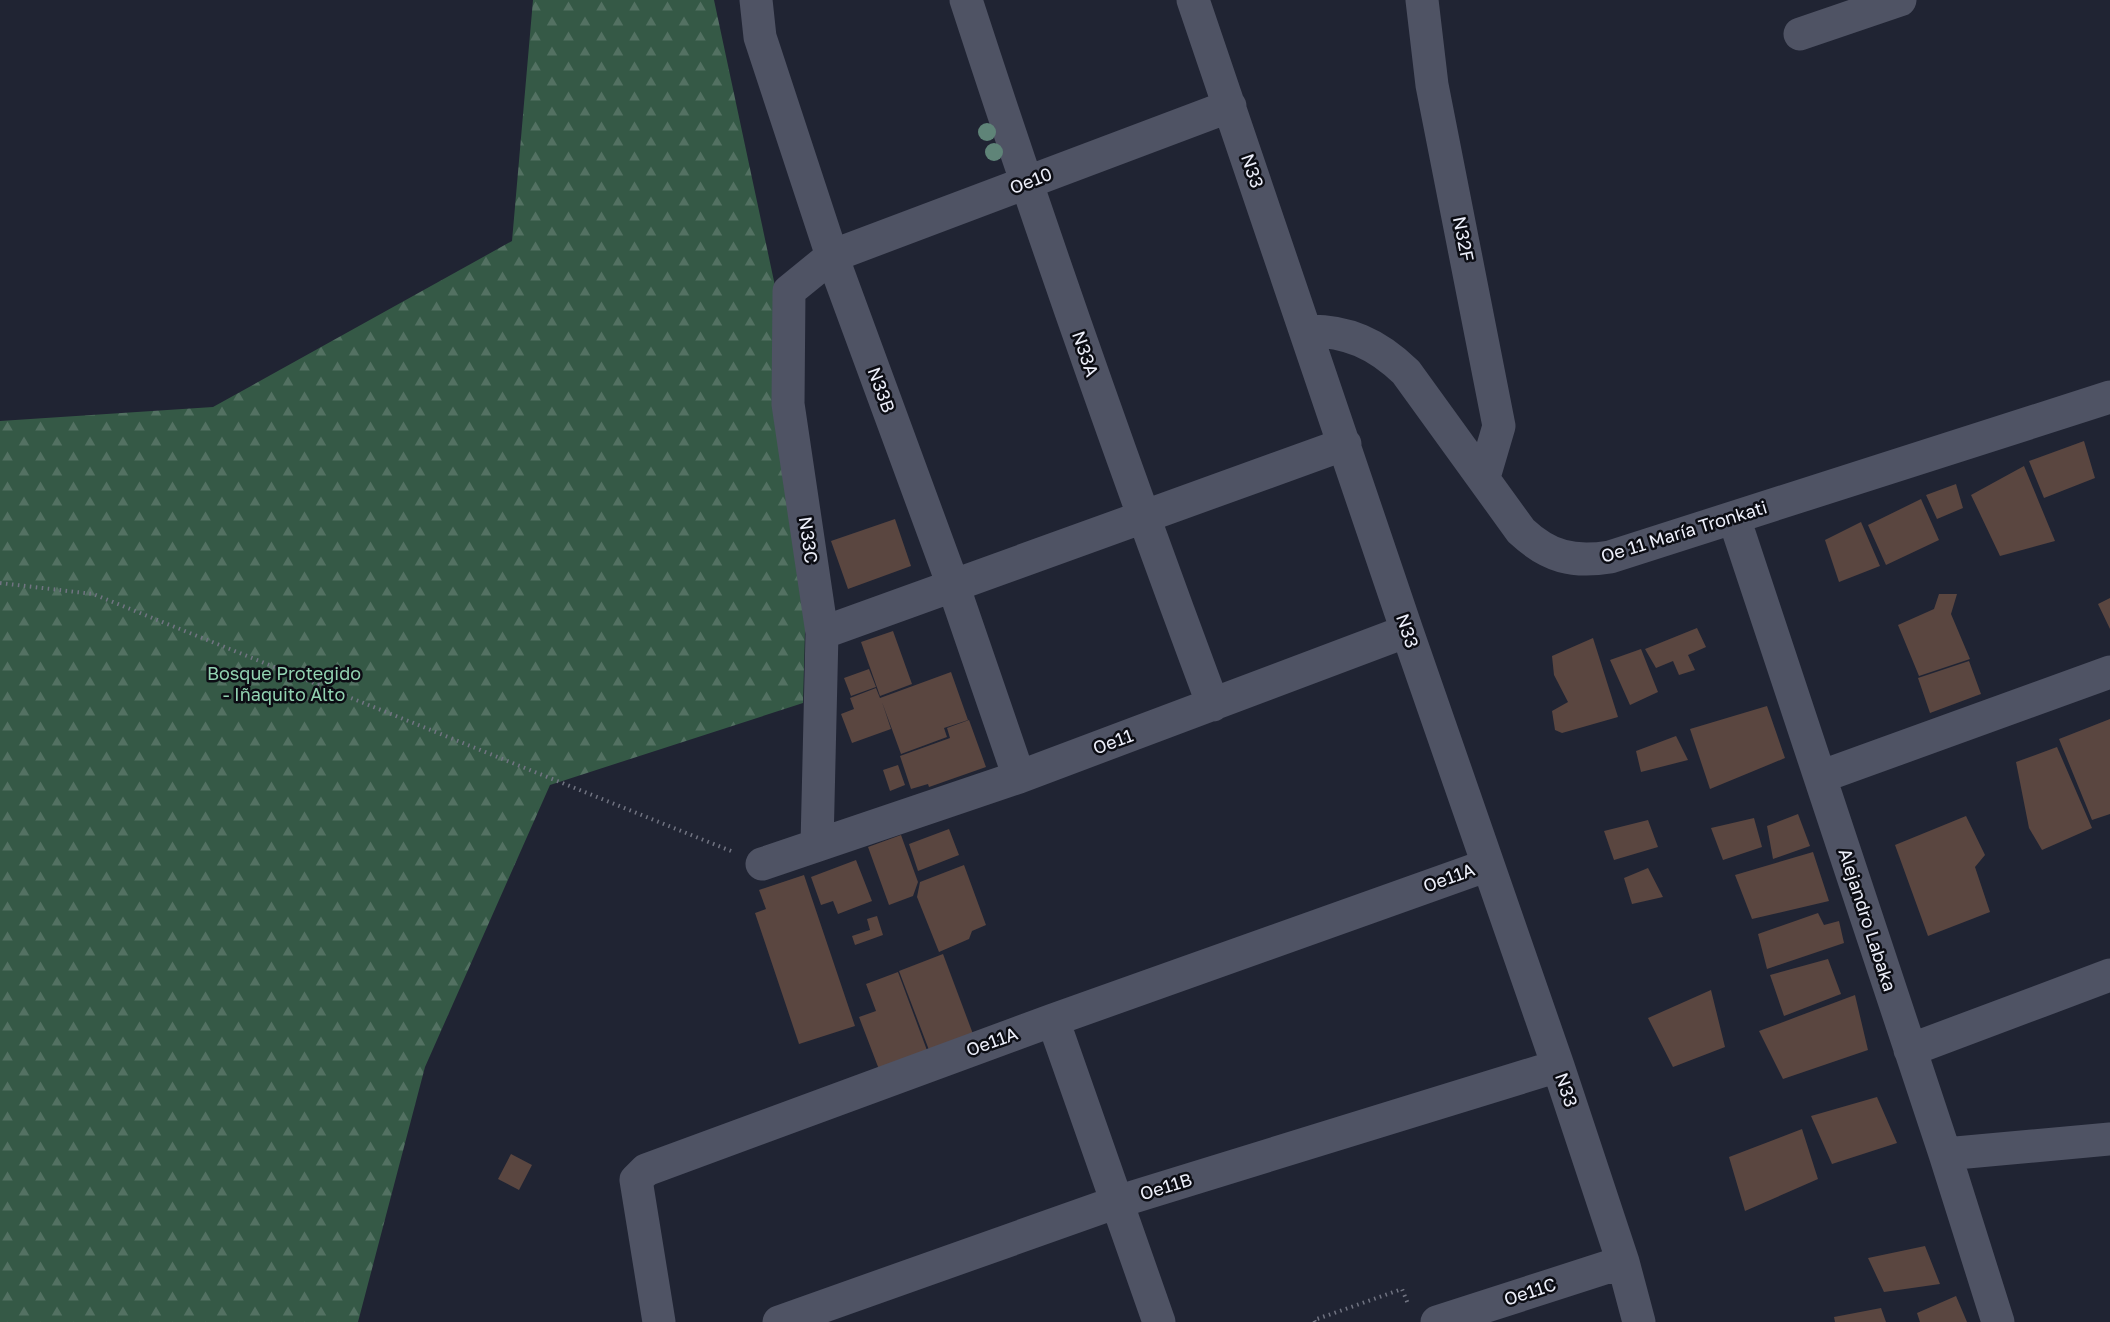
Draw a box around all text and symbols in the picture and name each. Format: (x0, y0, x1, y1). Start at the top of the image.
street label: N33 (1237, 151, 1269, 191)
street label: Oe10 (1006, 162, 1055, 198)
street label: N32F (1449, 214, 1479, 263)
street label: N33A (1068, 328, 1104, 379)
street label: N33B (864, 364, 900, 415)
street label: Oe 11 María Tronkati (1598, 495, 1769, 567)
street label: N33C (795, 515, 823, 565)
street label: N33 (1392, 611, 1424, 651)
park label: Bosque Protegido - Iñaquito Alto (207, 662, 361, 705)
street label: Oe11 (1090, 724, 1136, 758)
street label: Alejandro Labaka (1834, 845, 1901, 994)
street label: Oe11A (1420, 858, 1477, 897)
street label: Oe11A (963, 1022, 1020, 1061)
street label: N33 (1551, 1070, 1583, 1110)
street label: Oe11B (1137, 1168, 1194, 1204)
street label: Oe11C (1501, 1272, 1559, 1310)

